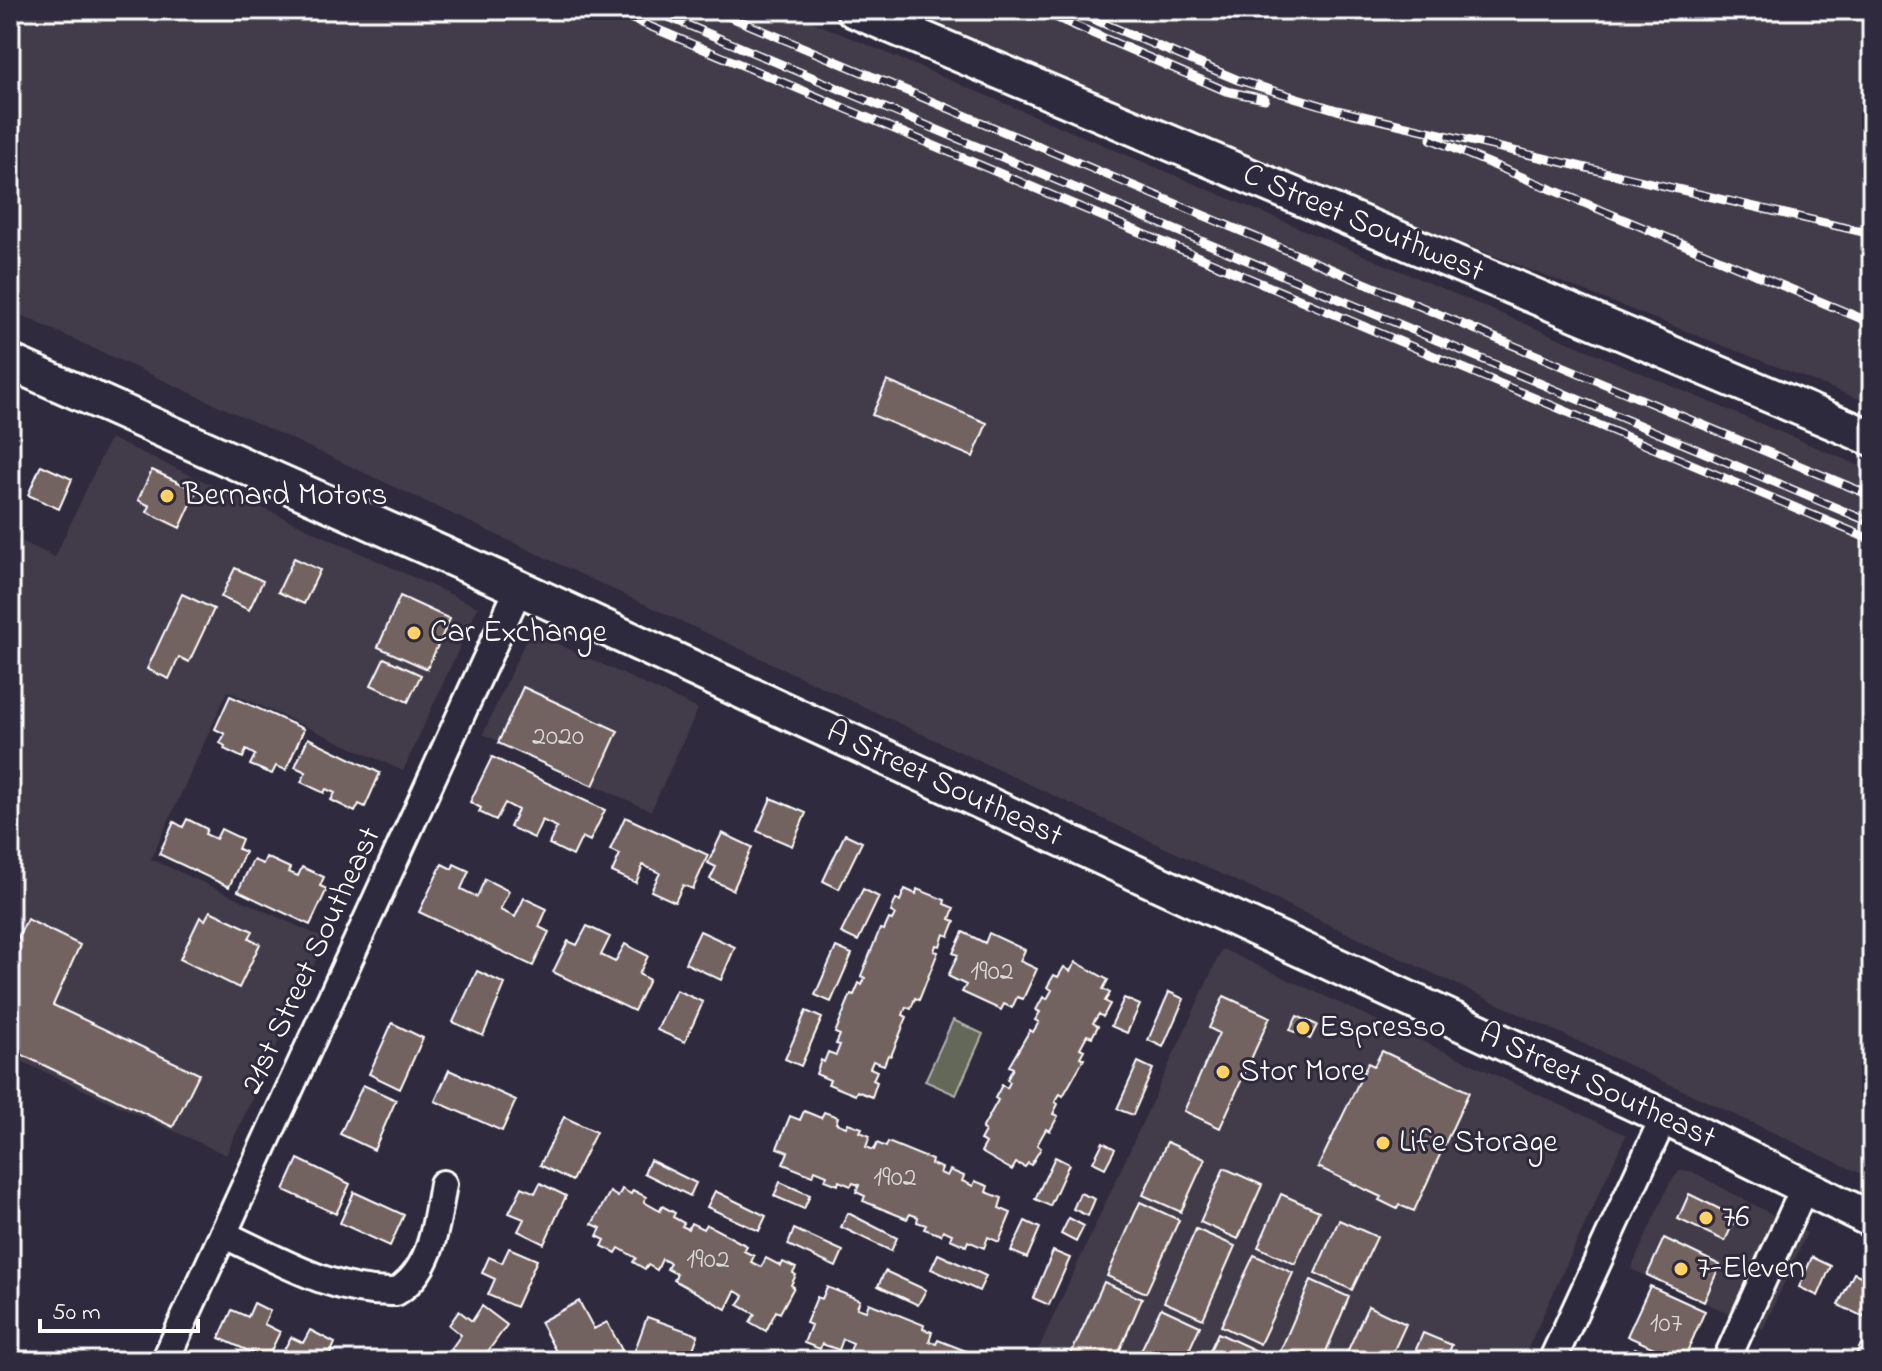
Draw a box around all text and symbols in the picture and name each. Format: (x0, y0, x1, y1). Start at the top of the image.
street label: C Street Southwest (1235, 152, 1491, 296)
place label: Bernard Motors (182, 473, 387, 520)
marker: Bernard Motors (158, 487, 176, 505)
place label: Car Exchange (430, 610, 607, 657)
marker: Car Exchange (405, 624, 423, 642)
street label: A Street Southeast (818, 710, 1070, 861)
house number: 2020 (532, 717, 584, 758)
street label: 21st Street Southeast (229, 820, 395, 1102)
house number: 1902 (970, 952, 1014, 993)
place label: Espresso (1319, 1005, 1446, 1052)
street label: A Street Southeast (1471, 1012, 1723, 1163)
marker: Espresso (1294, 1019, 1312, 1037)
place label: Stor More (1239, 1049, 1366, 1096)
marker: Stor More (1214, 1063, 1232, 1081)
place label: Life Storage (1399, 1120, 1558, 1167)
marker: Life Storage (1374, 1134, 1392, 1152)
house number: 1902 (873, 1158, 917, 1199)
place label: 76 (1722, 1195, 1749, 1242)
marker: 76 (1697, 1209, 1715, 1227)
house number: 1902 (686, 1240, 730, 1281)
place label: 7-Eleven (1697, 1246, 1805, 1293)
marker: 7-Eleven (1672, 1260, 1690, 1278)
scale bar (40, 1283, 198, 1333)
text: 50 m (52, 1296, 101, 1331)
house number: 107 (1650, 1304, 1683, 1345)

